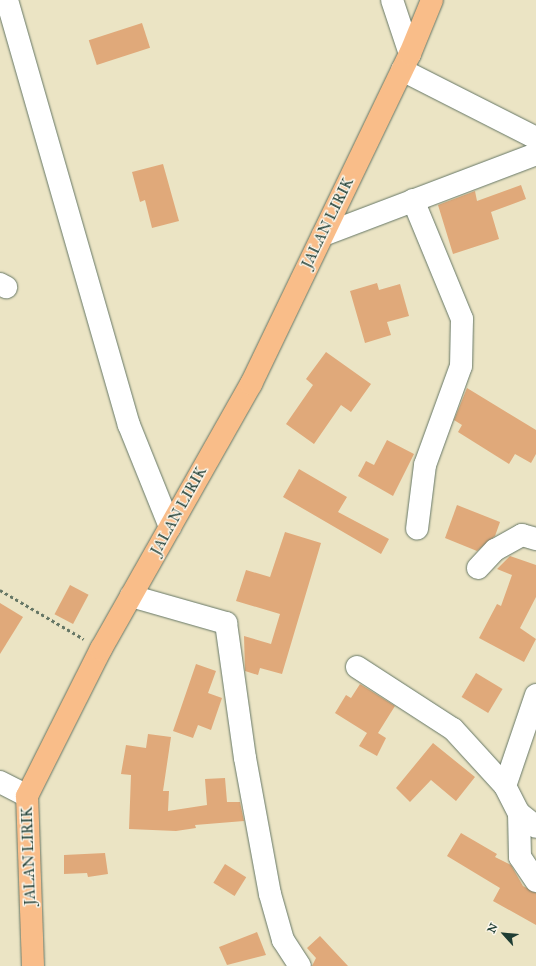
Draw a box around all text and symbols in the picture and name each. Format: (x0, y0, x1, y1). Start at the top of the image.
street label: JALAN LIRIK (298, 175, 358, 271)
street label: JALAN LIRIK (147, 463, 211, 559)
street label: JALAN LIRIK (18, 806, 40, 906)
north arrow (484, 914, 524, 954)
text: N (485, 921, 501, 935)

